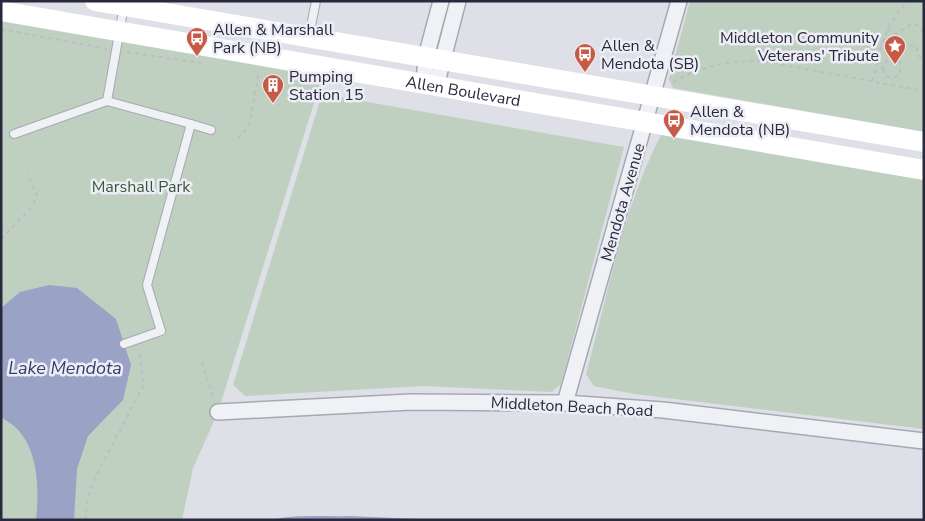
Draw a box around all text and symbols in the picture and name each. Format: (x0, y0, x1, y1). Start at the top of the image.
place label: Allen & Marshall Park (NB) (213, 19, 334, 59)
bus stop icon: Allen & Marshall Park (NB) (185, 26, 209, 57)
place label: Middleton Community Veterans' Tribute (720, 27, 880, 67)
place icon: Middleton Community Veterans' Tribute (883, 34, 907, 65)
place label: Allen & Mendota (SB) (601, 35, 699, 75)
bus stop icon: Allen & Mendota (SB) (573, 42, 597, 73)
place label: Pumping Station 15 (289, 66, 364, 106)
street label: Allen Boulevard (404, 71, 522, 112)
building icon: Pumping Station 15 (261, 73, 285, 104)
place label: Allen & Mendota (NB) (690, 101, 790, 141)
bus stop icon: Allen & Mendota (NB) (662, 108, 686, 139)
street label: Mendota Avenue (596, 141, 650, 264)
park label: Marshall Park (92, 176, 191, 198)
water label: Lake Mendota (8, 356, 122, 380)
street label: Middleton Beach Road (490, 392, 654, 422)

